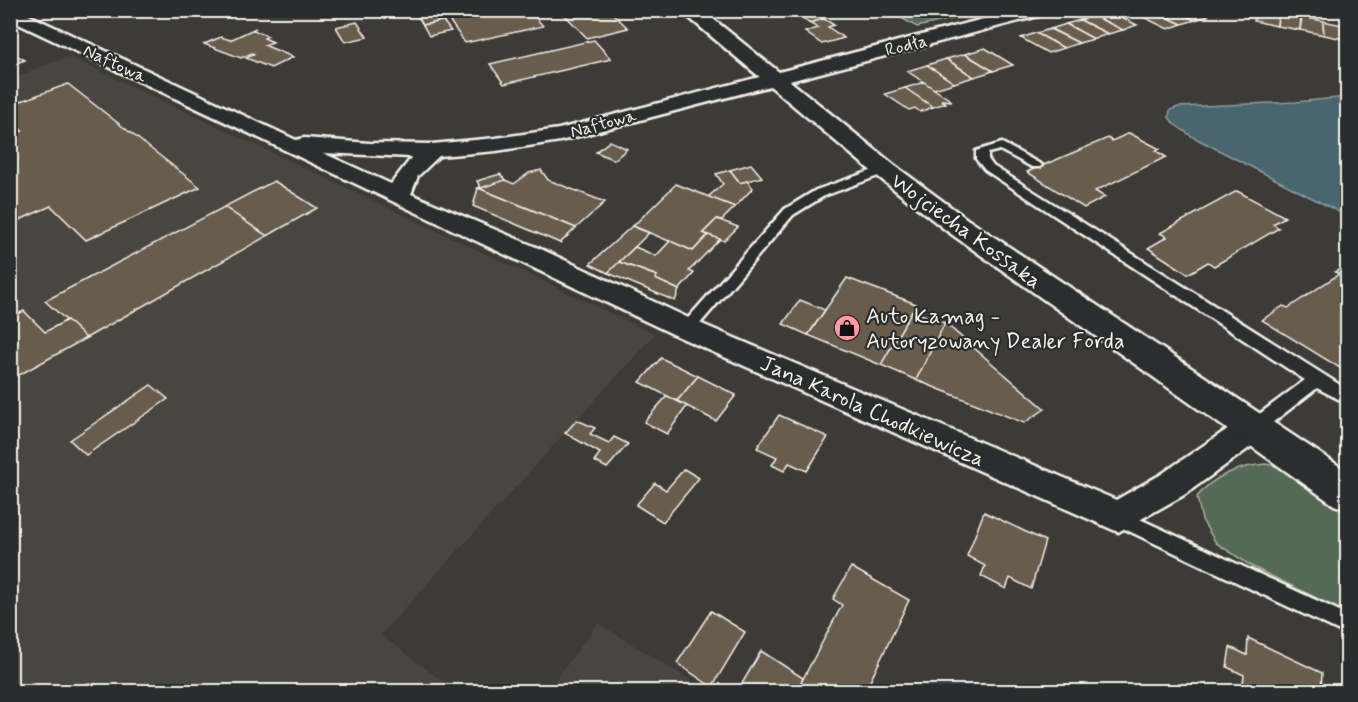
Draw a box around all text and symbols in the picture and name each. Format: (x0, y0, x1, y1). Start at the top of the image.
street label: Rodła (883, 29, 930, 63)
street label: Naftowa (79, 39, 150, 89)
street label: Naftowa (568, 104, 639, 144)
street label: Wojciecha Kossaka (884, 167, 1047, 297)
place label: Auto Kamag - Autoryzowany Dealer Forda (866, 303, 1125, 356)
shop icon: Auto Kamag - Autoryzowany Dealer Forda (832, 313, 862, 343)
street label: Jana Karola Chodkiewicza (756, 350, 989, 474)

